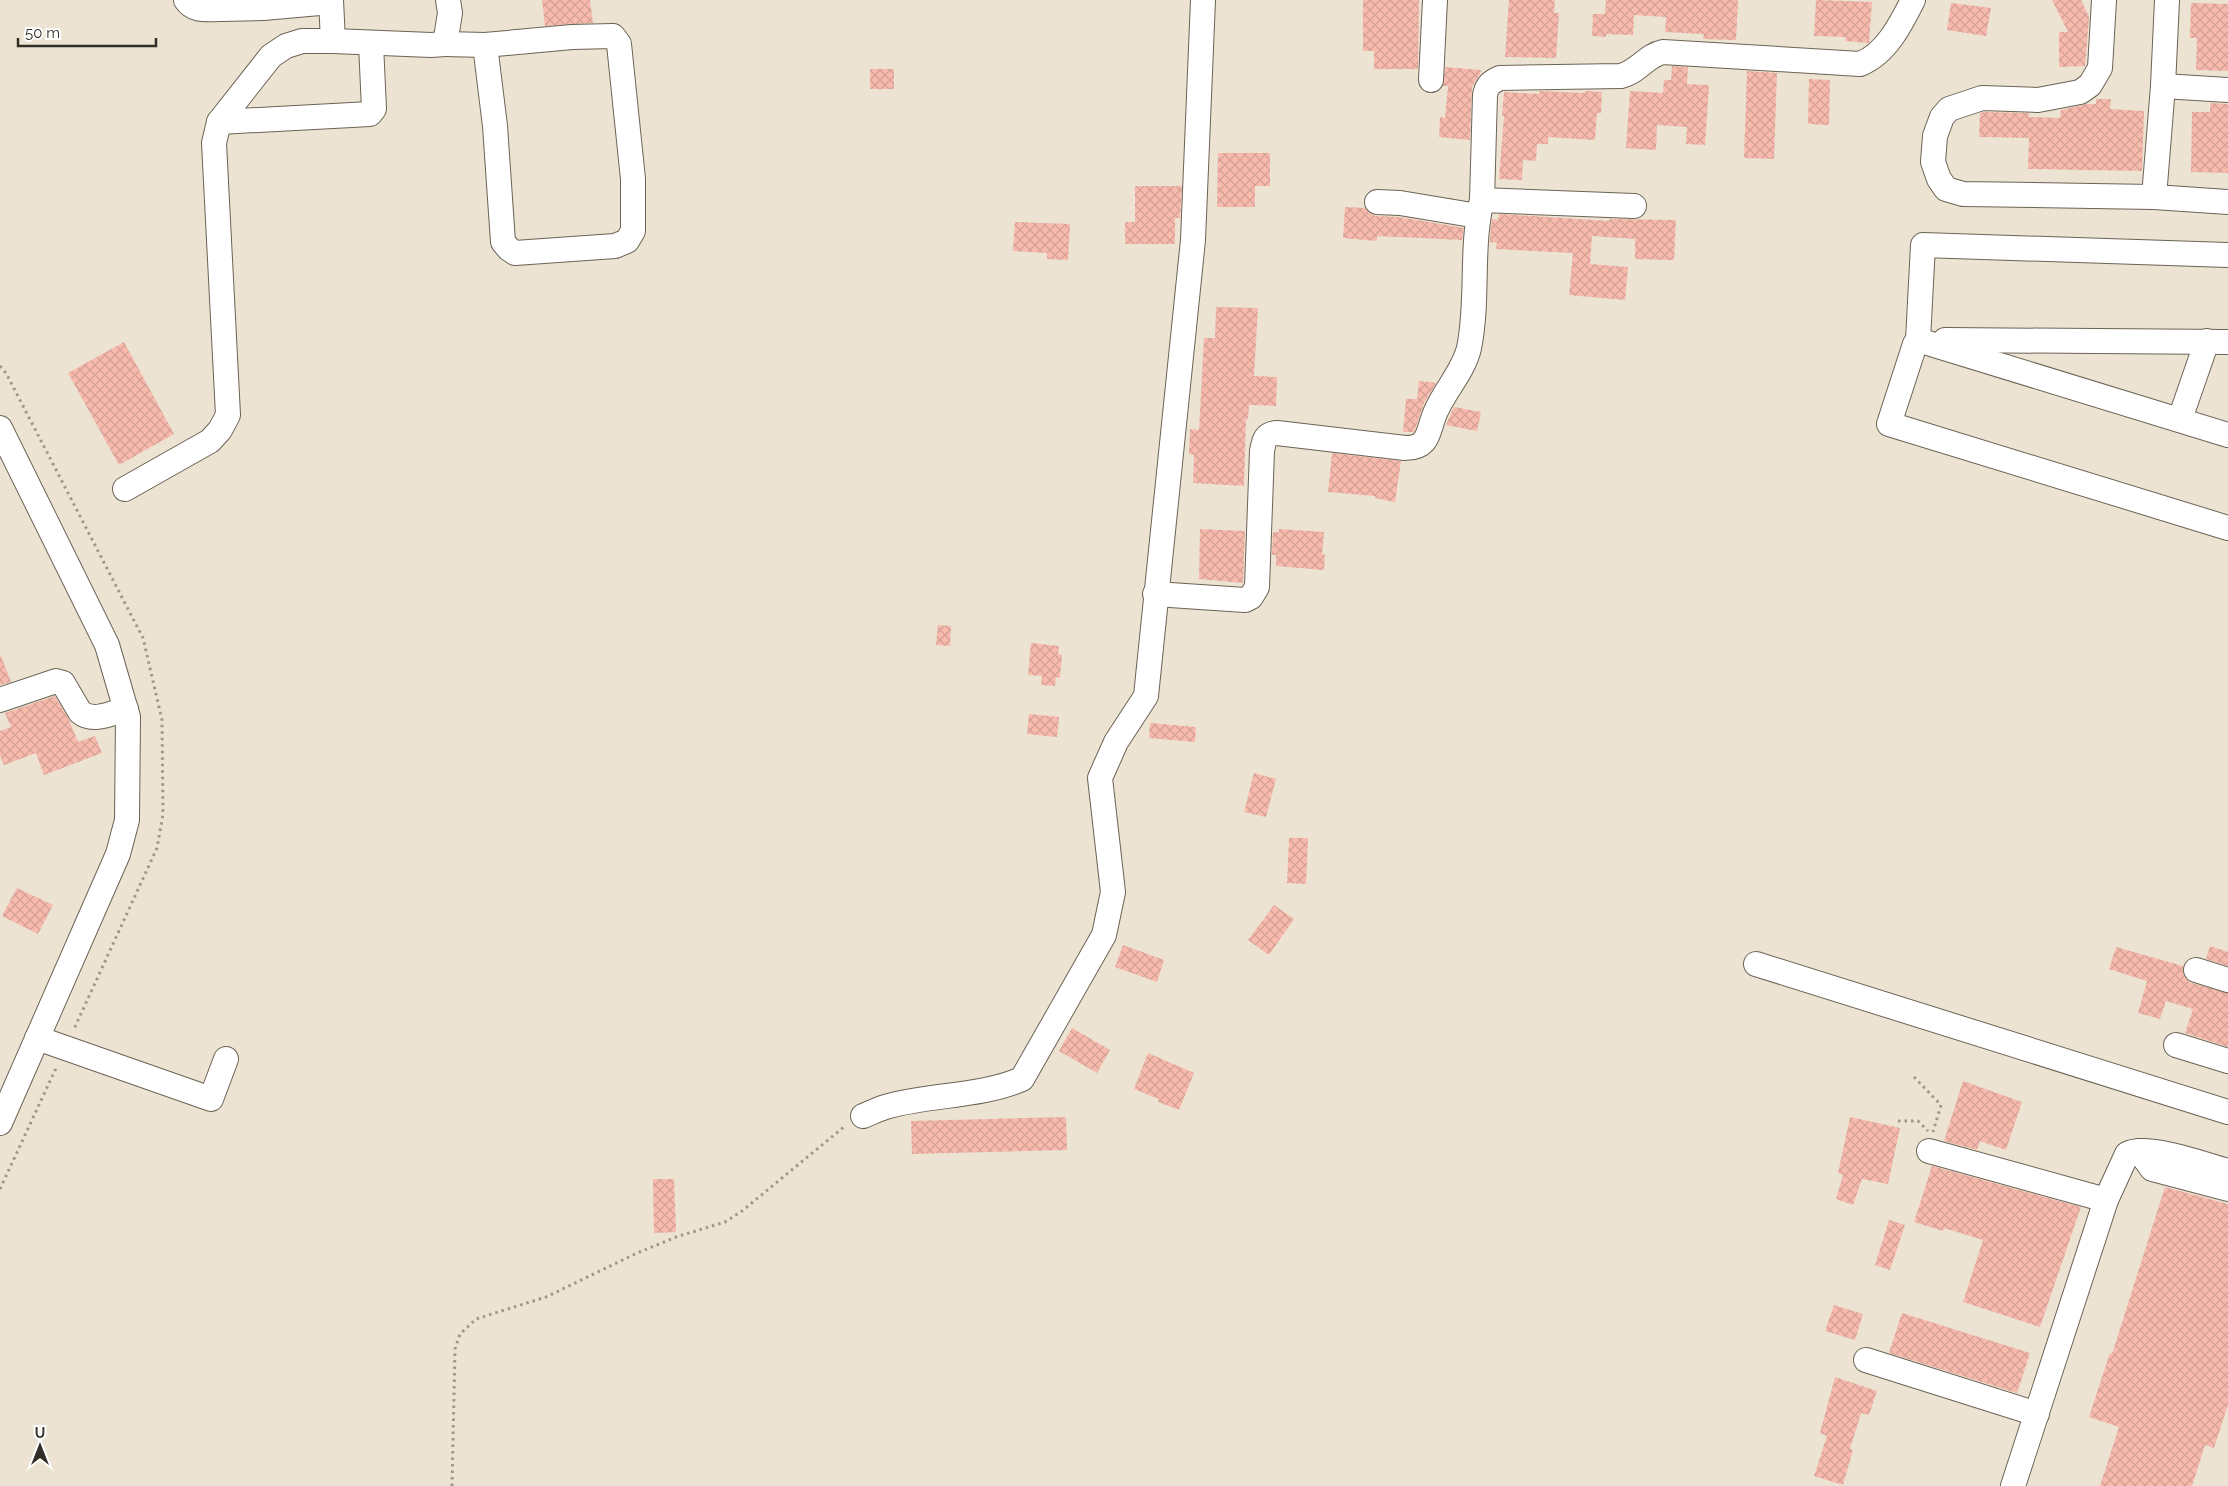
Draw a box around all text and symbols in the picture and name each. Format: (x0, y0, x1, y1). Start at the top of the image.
scale bar (18, 15, 155, 47)
text: 50 m (25, 24, 60, 42)
north arrow (15, 1421, 65, 1471)
text: U (35, 1425, 45, 1441)

